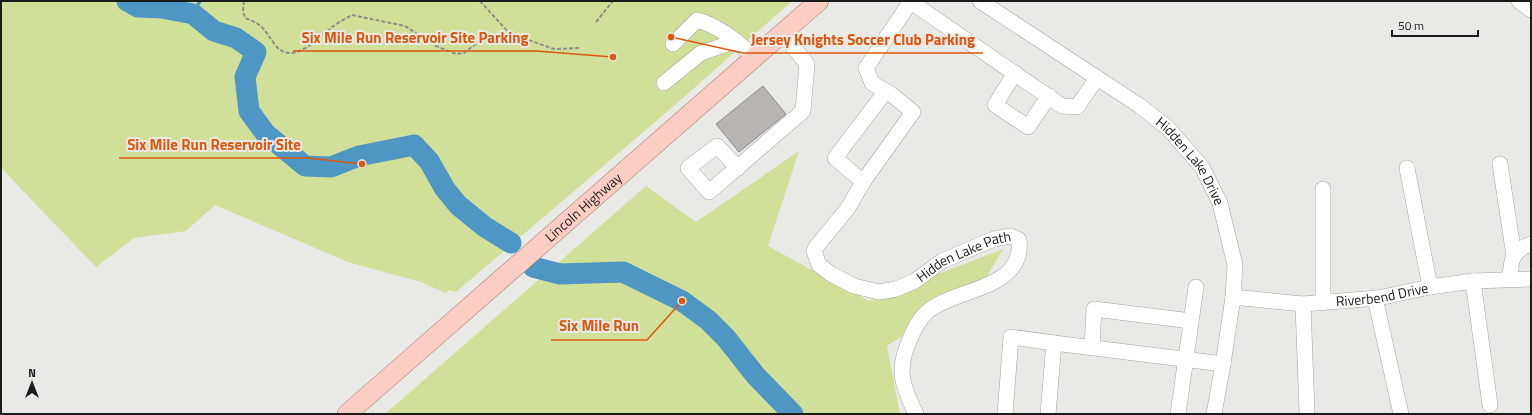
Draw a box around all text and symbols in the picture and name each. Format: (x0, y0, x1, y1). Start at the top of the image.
scale bar (1392, 12, 1478, 38)
text: 50 m (1398, 16, 1424, 35)
callout: Six Mile Run Reservoir Site Parking (293, 24, 536, 51)
text: Six Mile Run Reservoir Site Parking (302, 26, 528, 49)
callout: Jersey Knights Soccer Club Parking (743, 26, 983, 53)
text: Jersey Knights Soccer Club Parking (751, 28, 975, 51)
street label: Hidden Lake Drive (1152, 111, 1230, 208)
callout: Six Mile Run Reservoir Site (119, 131, 308, 158)
text: Six Mile Run Reservoir Site (127, 133, 301, 156)
street label: Lincoln Highway (540, 167, 626, 246)
street label: Hidden Lake Path (912, 225, 1012, 287)
street label: Riverbend Drive (1335, 277, 1430, 311)
callout: Six Mile Run (551, 313, 647, 340)
text: Six Mile Run (559, 314, 639, 337)
north arrow (12, 363, 52, 403)
text: N (28, 365, 36, 381)

